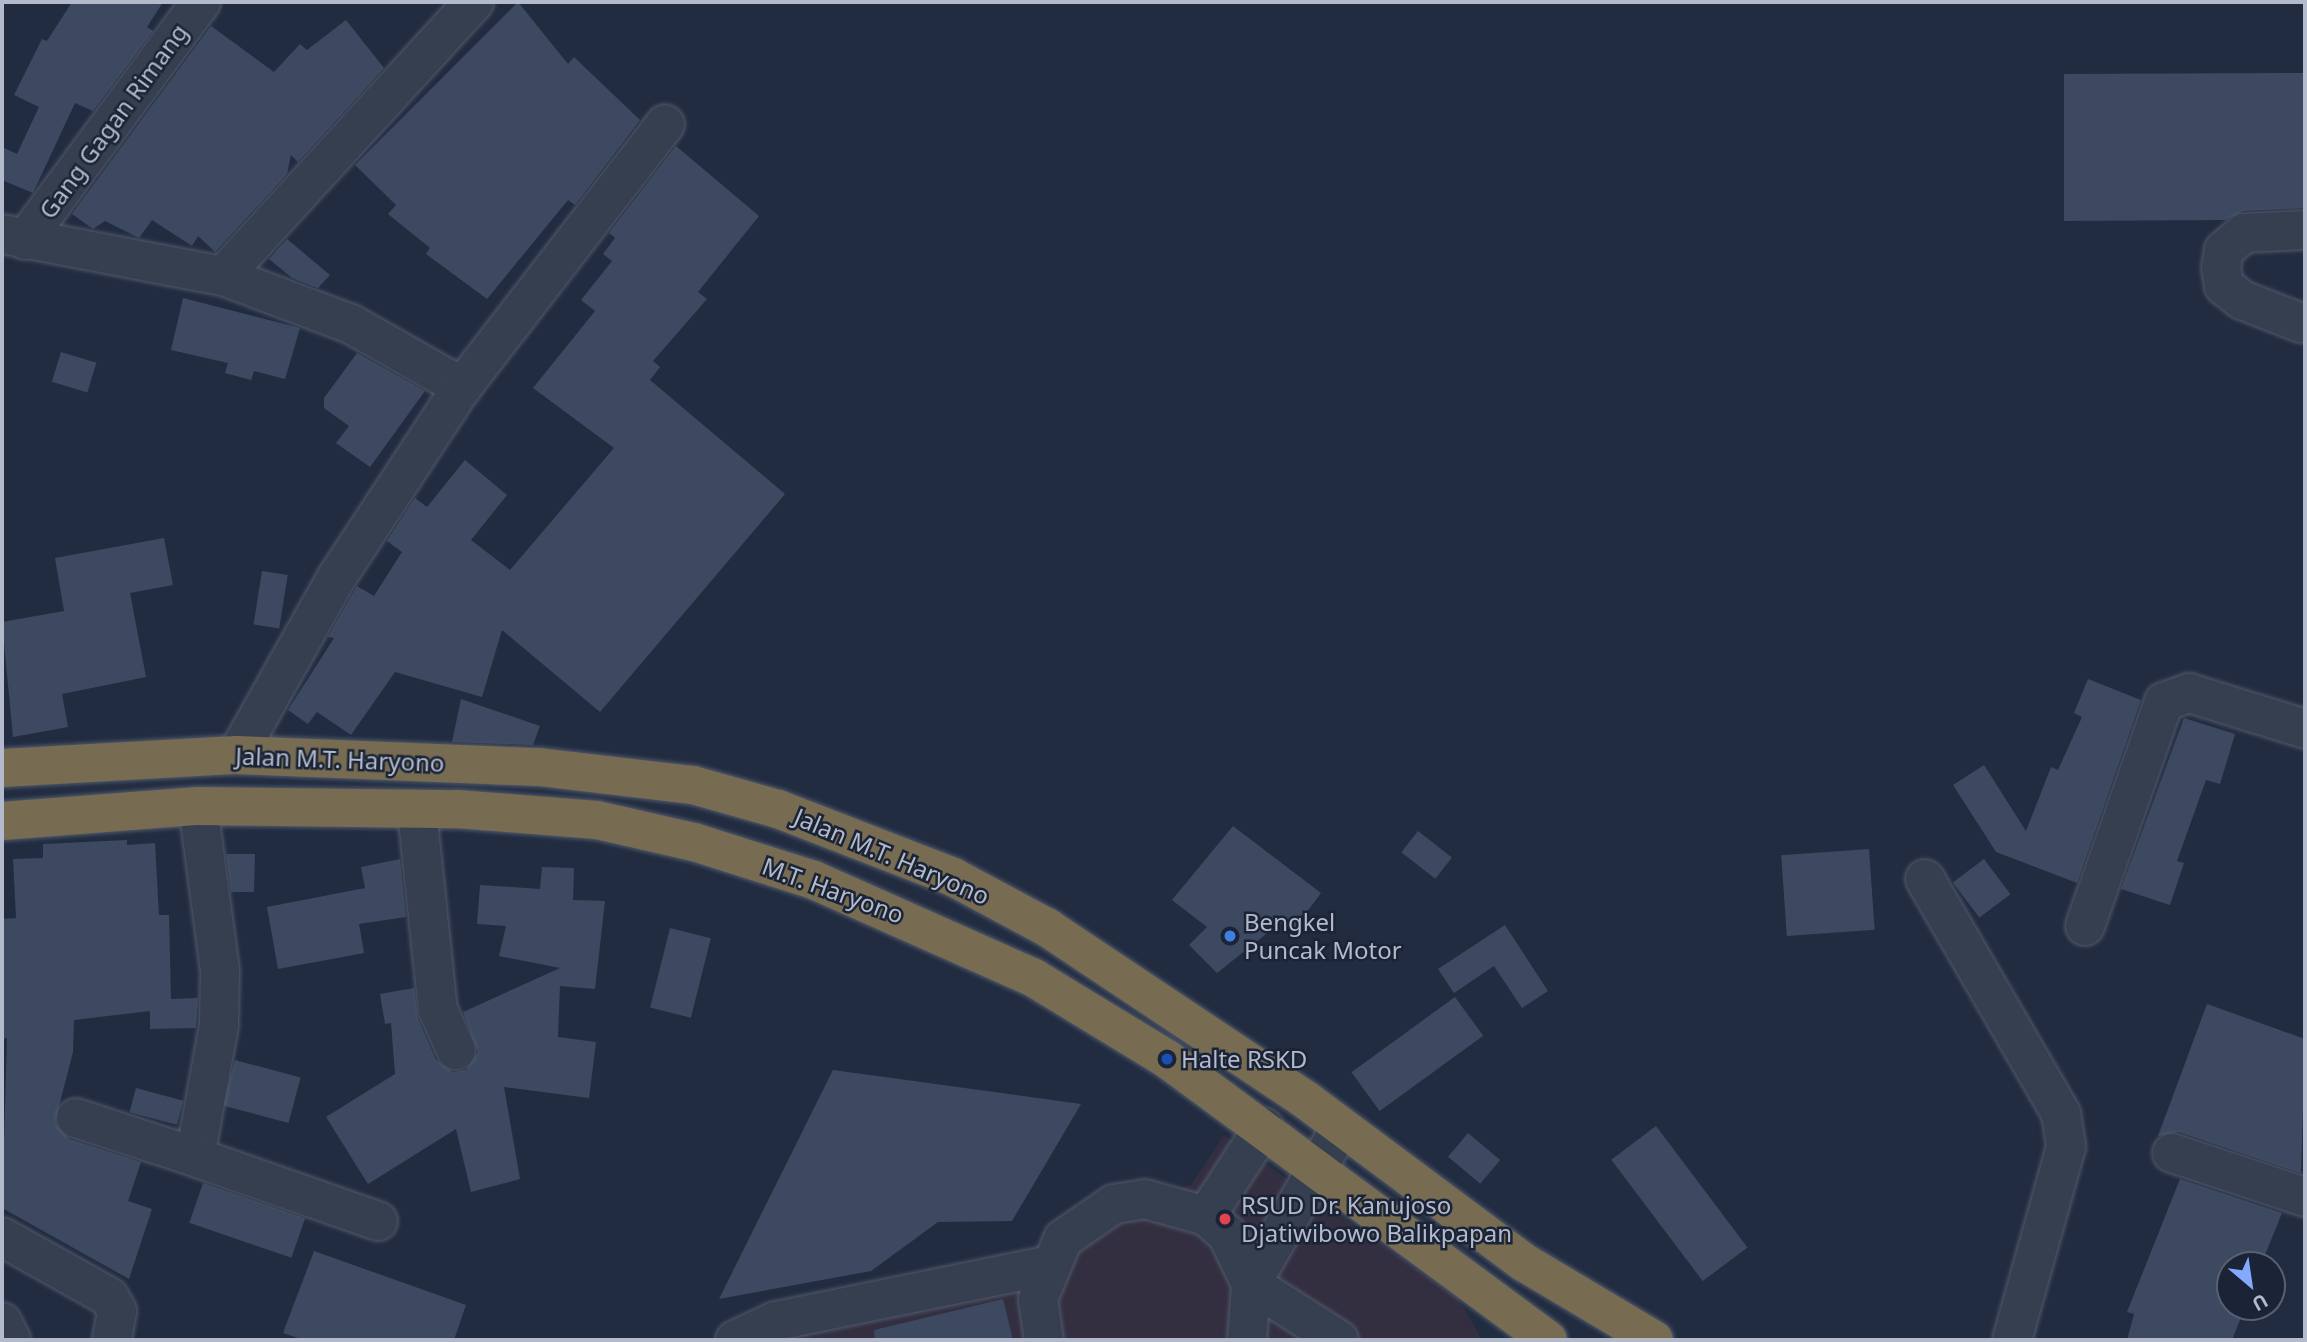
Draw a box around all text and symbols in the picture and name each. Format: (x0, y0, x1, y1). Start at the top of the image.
street label: Gang Gagan Rimang (33, 18, 193, 224)
street label: Jalan M.T. Haryono (235, 741, 445, 777)
street label: Jalan M.T. Haryono (790, 802, 994, 910)
street label: M.T. Haryono (758, 851, 908, 929)
place label: Bengkel Puncak Motor (1244, 908, 1402, 964)
marker: Bengkel Puncak Motor (1222, 928, 1238, 944)
place label: Halte RSKD (1181, 1045, 1307, 1073)
marker: Halte RSKD (1159, 1051, 1175, 1067)
place label: RSUD Dr. Kanujoso Djatiwibowo Balikpapan (1241, 1191, 1512, 1247)
marker: RSUD Dr. Kanujoso Djatiwibowo Balikpapan (1215, 1209, 1235, 1229)
north arrow (2216, 1251, 2286, 1321)
text: U (2248, 1288, 2273, 1317)

